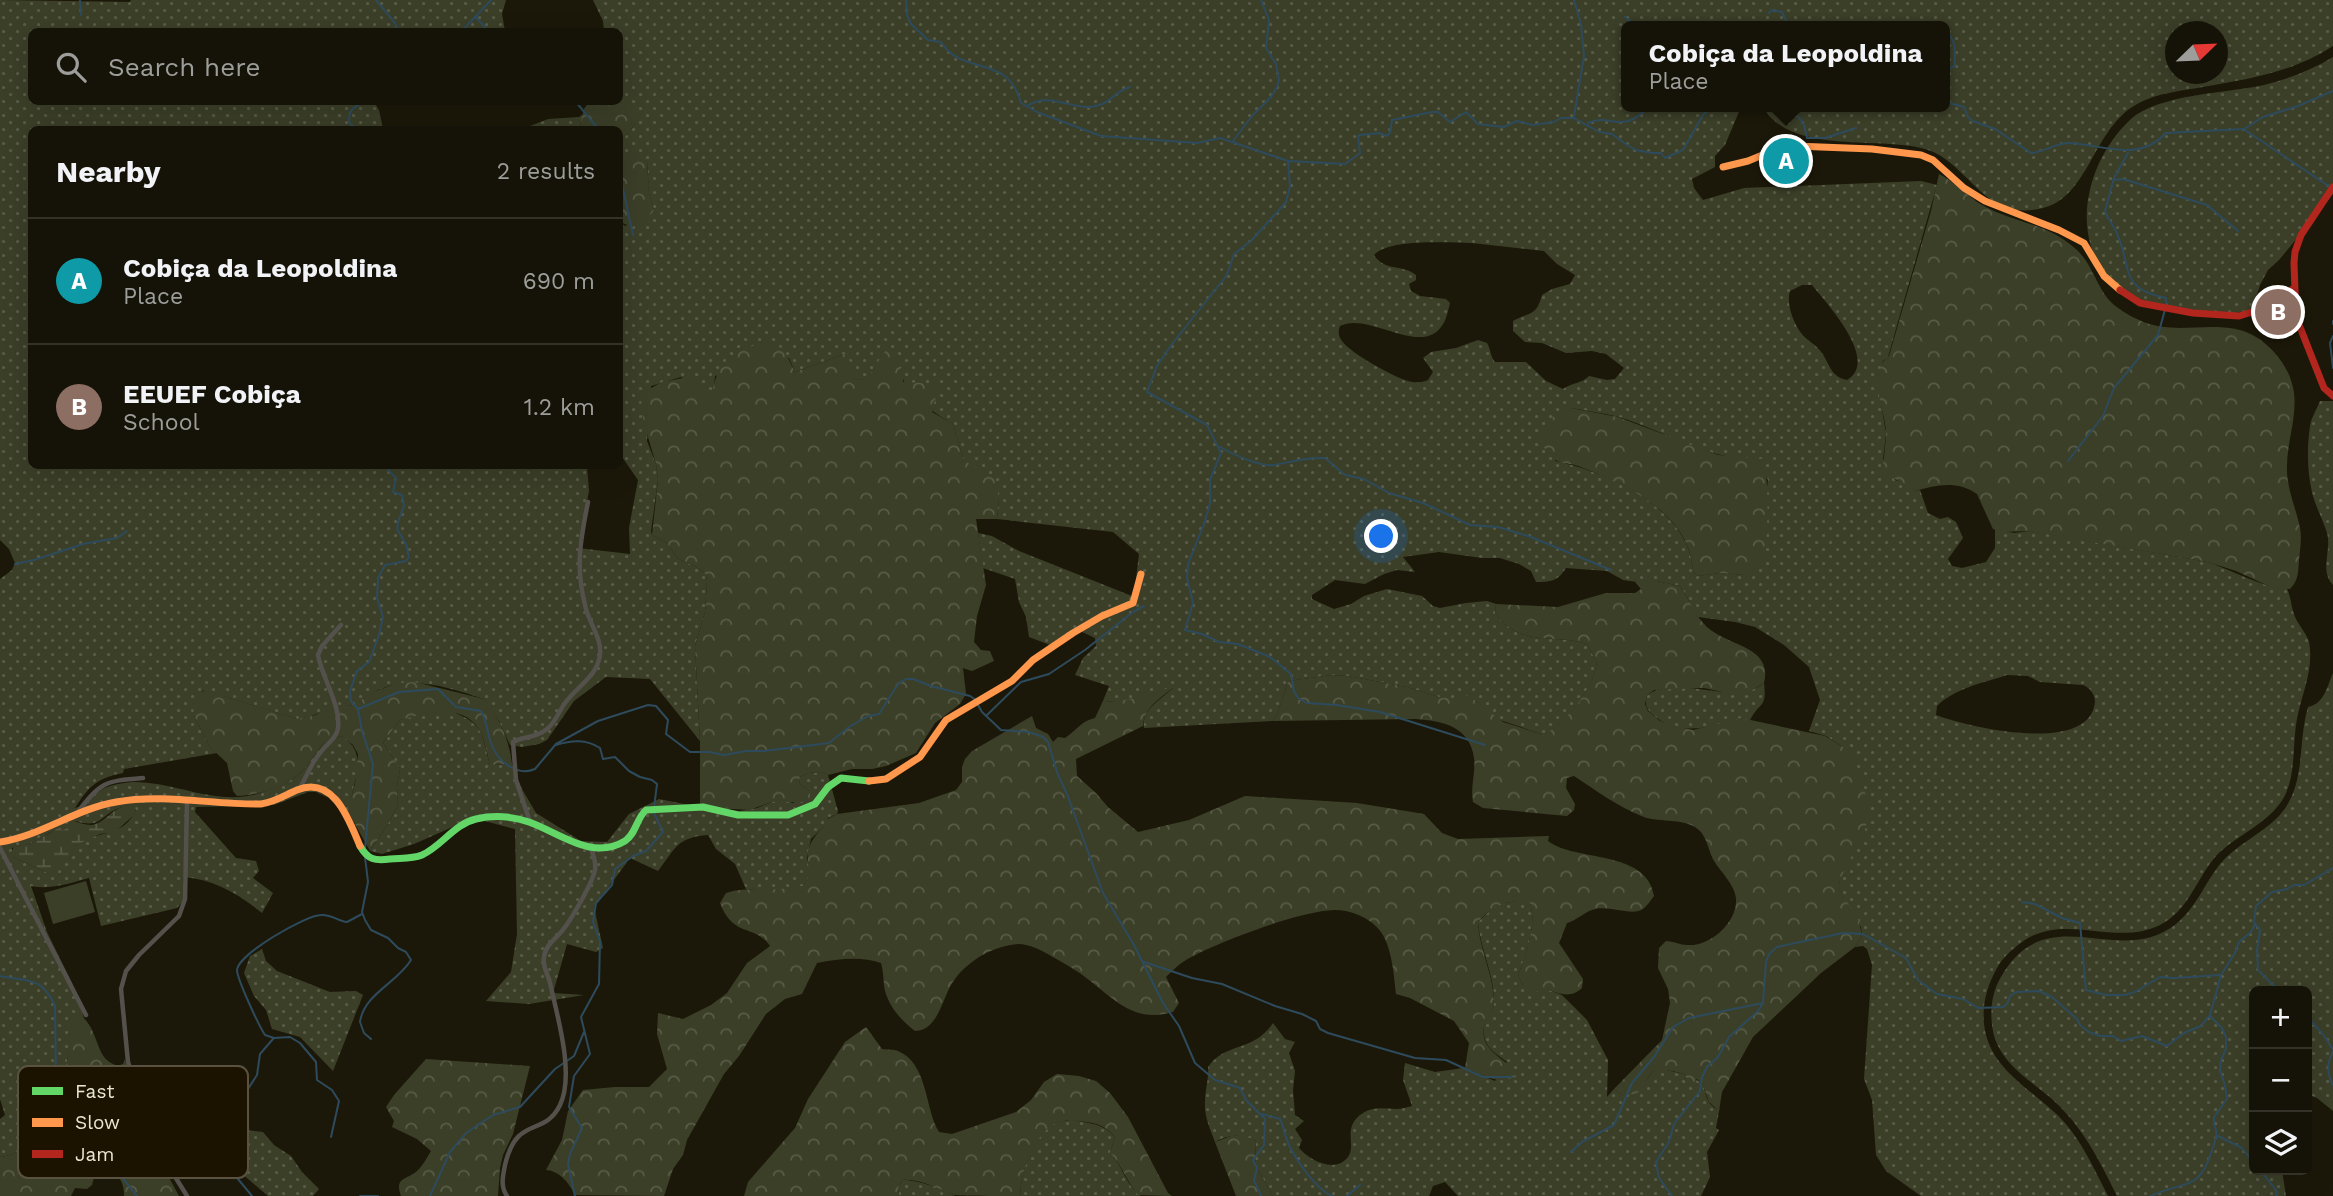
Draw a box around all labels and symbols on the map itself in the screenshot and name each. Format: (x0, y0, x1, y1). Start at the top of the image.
north arrow (2165, 21, 2228, 84)
pin: A (1763, 135, 1809, 187)
pin: B (2255, 286, 2301, 338)
your location (1364, 519, 1398, 553)
legend (18, 1066, 248, 1178)
text: Fast (75, 1080, 114, 1103)
text: Slow (75, 1111, 120, 1134)
text: Jam (75, 1143, 114, 1166)

